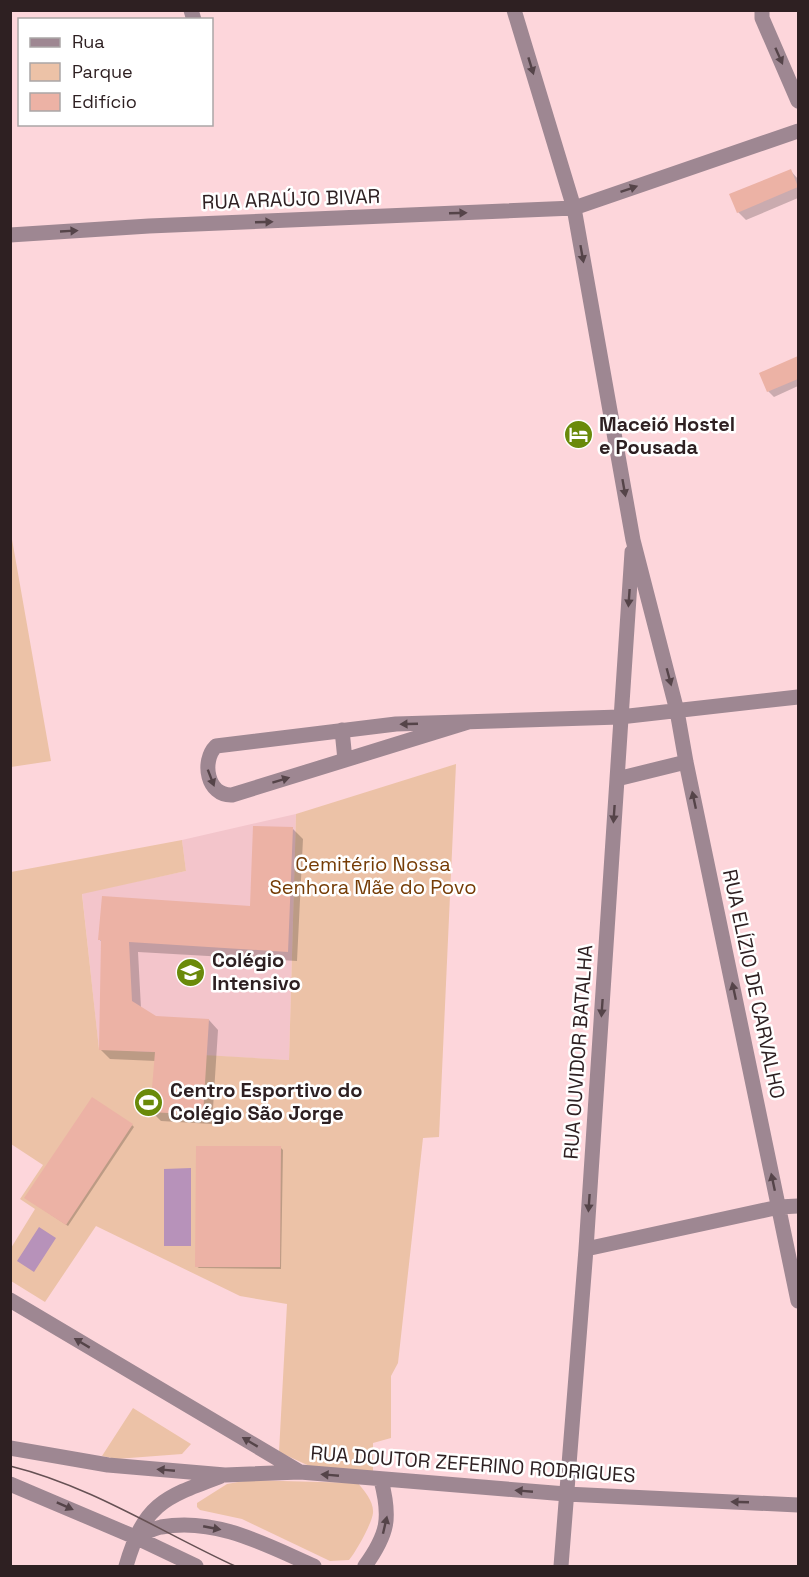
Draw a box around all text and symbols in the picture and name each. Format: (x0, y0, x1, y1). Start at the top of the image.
legend (18, 18, 213, 126)
text: Rua (72, 30, 105, 53)
one-way arrow (774, 48, 784, 66)
one-way arrow (526, 58, 536, 76)
text: Parque (72, 60, 133, 83)
text: Edifício (72, 90, 137, 113)
street label: RUA ARAÚJO BIVAR (201, 183, 381, 215)
one-way arrow (620, 184, 638, 194)
one-way arrow (449, 209, 468, 218)
one-way arrow (254, 217, 273, 226)
one-way arrow (59, 226, 78, 236)
one-way arrow (578, 245, 587, 264)
place label: Maceió Hostel e Pousada (599, 411, 735, 460)
hotel icon: Maceió Hostel e Pousada (562, 419, 594, 451)
one-way arrow (619, 478, 628, 497)
one-way arrow (624, 589, 633, 608)
one-way arrow (664, 668, 674, 686)
one-way arrow (400, 719, 419, 729)
one-way arrow (206, 770, 216, 788)
one-way arrow (273, 775, 291, 784)
one-way arrow (689, 790, 698, 809)
one-way arrow (610, 804, 619, 823)
park label: Cemitério Nossa Senhora Mãe do Povo (269, 851, 477, 900)
street label: RUA ELÍZIO DE CARVALHO (717, 867, 791, 1101)
street label: RUA OUVIDOR BATALHA (558, 943, 599, 1160)
place label: Colégio Intensivo (212, 947, 301, 996)
school or university icon: Colégio Intensivo (175, 956, 207, 988)
one-way arrow (728, 982, 738, 1000)
one-way arrow (597, 999, 606, 1018)
place label: Centro Esportivo do Colégio São Jorge (170, 1077, 362, 1126)
sports icon: Centro Esportivo do Colégio São Jorge (133, 1086, 165, 1118)
one-way arrow (768, 1172, 778, 1191)
one-way arrow (584, 1193, 593, 1212)
one-way arrow (73, 1338, 90, 1348)
one-way arrow (242, 1437, 258, 1448)
street label: RUA DOUTOR ZEFERINO RODRIGUES (310, 1440, 636, 1488)
one-way arrow (157, 1465, 176, 1475)
one-way arrow (320, 1470, 339, 1480)
one-way arrow (515, 1486, 534, 1496)
one-way arrow (731, 1497, 750, 1507)
one-way arrow (56, 1501, 74, 1511)
one-way arrow (381, 1515, 390, 1534)
one-way arrow (203, 1524, 222, 1533)

